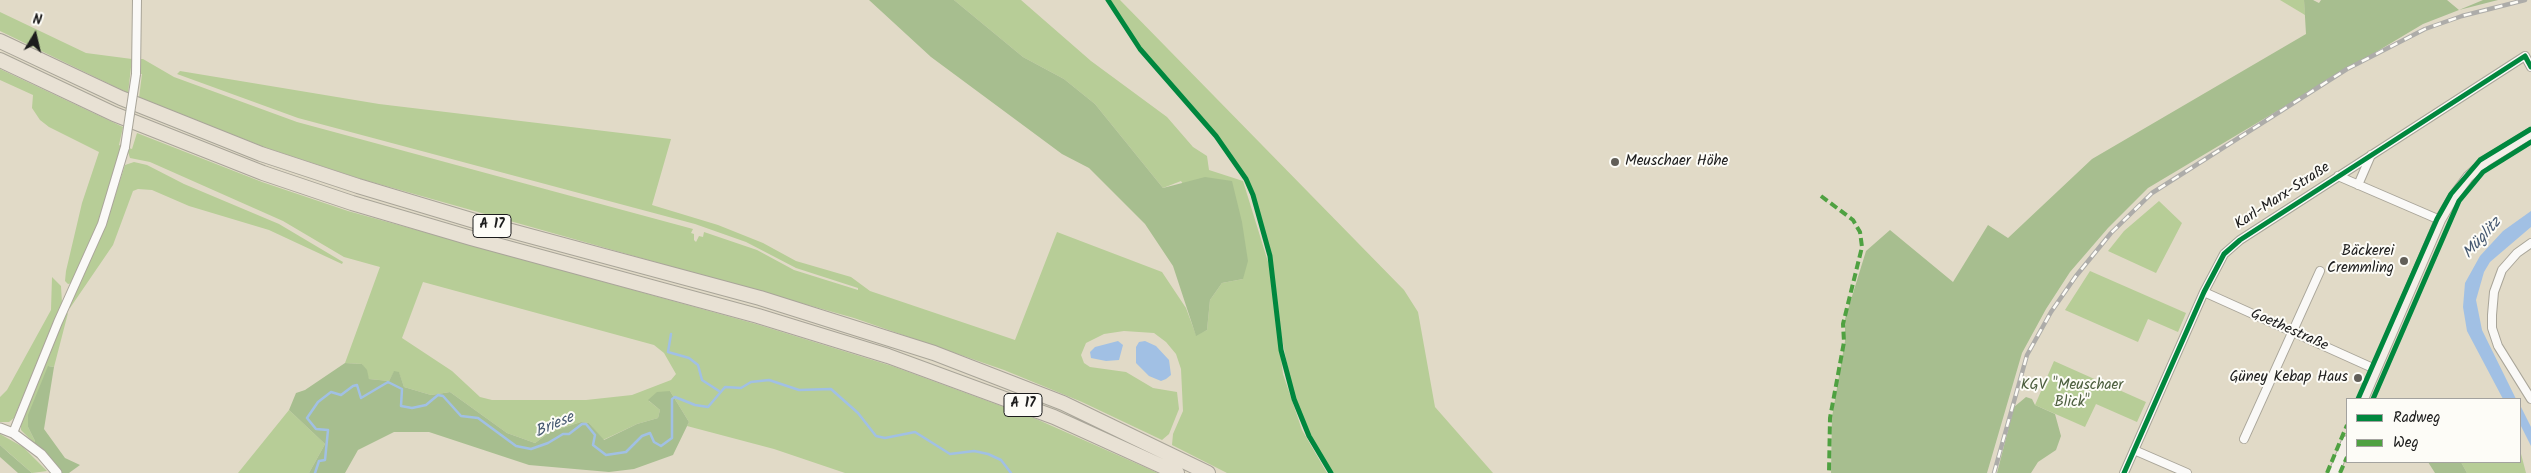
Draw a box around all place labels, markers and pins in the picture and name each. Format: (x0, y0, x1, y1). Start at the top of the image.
place label: Meuschaer Höhe (1625, 153, 1728, 171)
marker: Meuschaer Höhe (1609, 156, 1621, 168)
place label: Bäckerei Cremmling (2327, 243, 2394, 278)
marker: Bäckerei Cremmling (2398, 255, 2410, 267)
place label: Güney Kebap Haus (2229, 369, 2348, 387)
marker: Güney Kebap Haus (2352, 372, 2364, 384)

